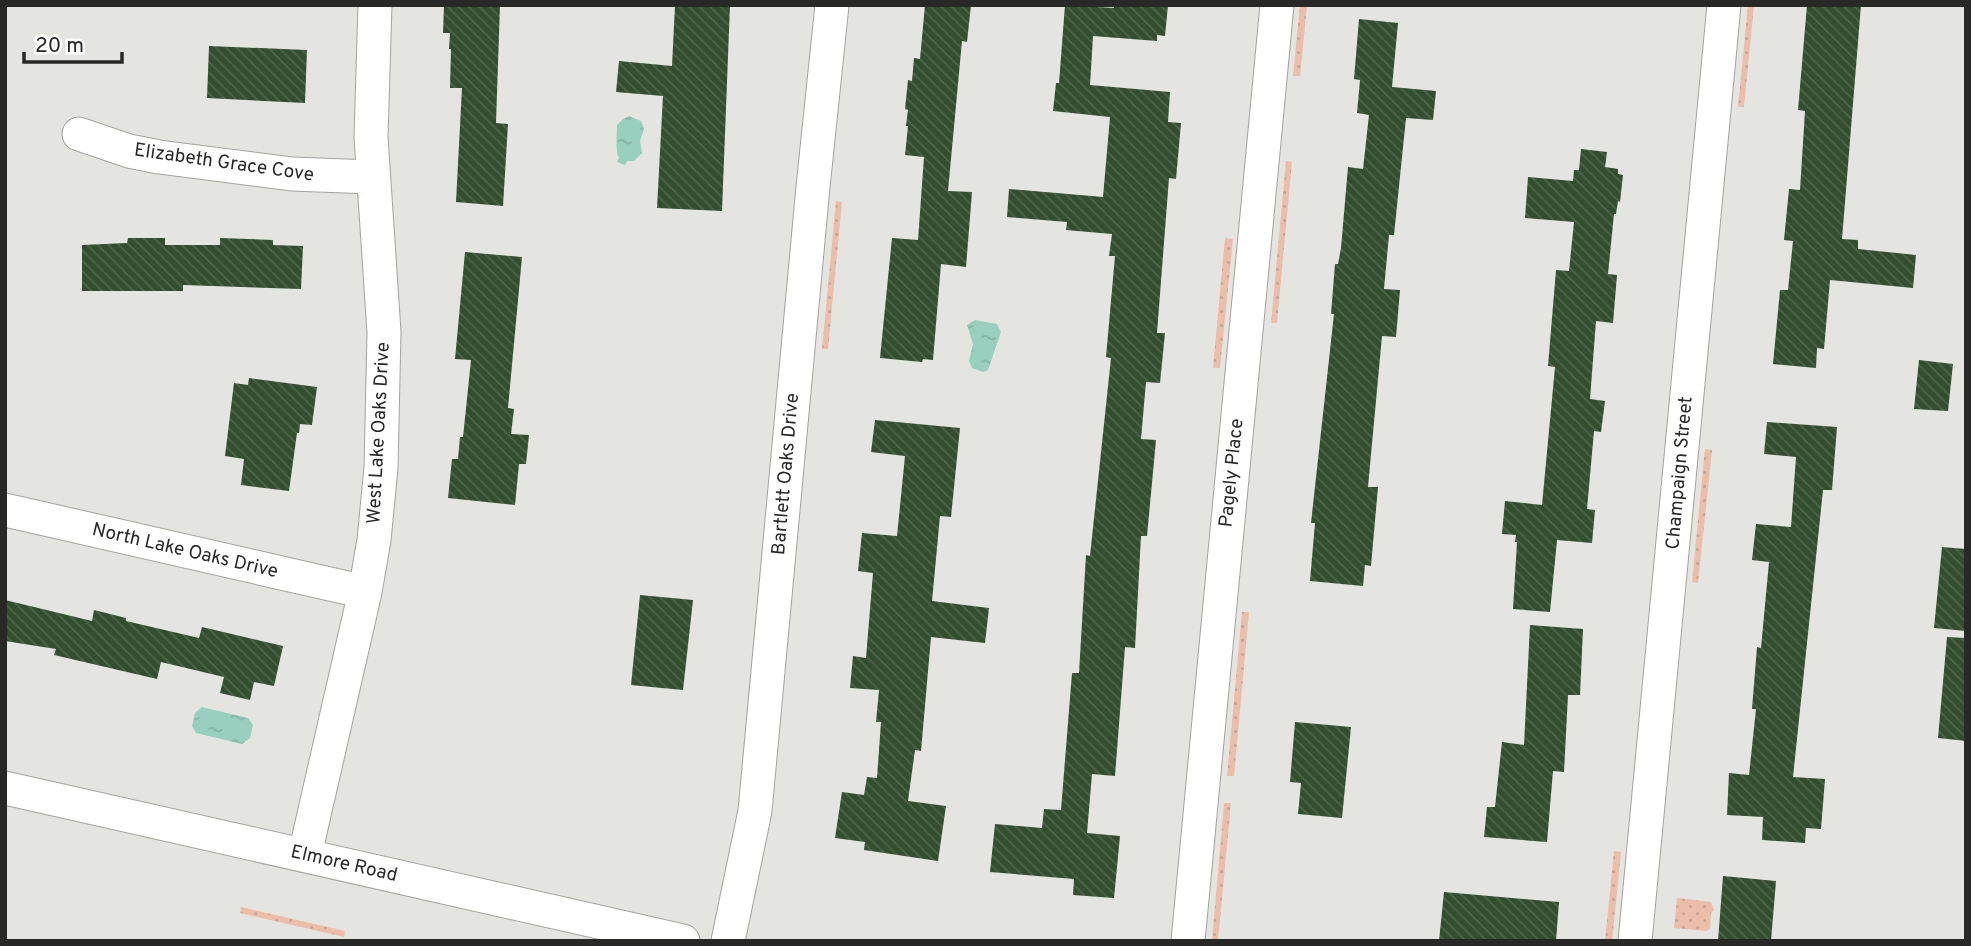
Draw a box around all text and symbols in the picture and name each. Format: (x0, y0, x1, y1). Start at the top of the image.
scale bar (24, 21, 122, 65)
text: 20 m (35, 33, 84, 60)
street label: Elizabeth Grace Cove (133, 139, 315, 187)
street label: West Lake Oaks Drive (362, 341, 396, 525)
street label: Bartlett Oaks Drive (767, 392, 805, 556)
street label: Champaign Street (1661, 395, 1699, 551)
street label: Pagely Place (1214, 417, 1250, 529)
street label: North Lake Oaks Drive (90, 518, 280, 584)
street label: Elmore Road (288, 840, 400, 888)

